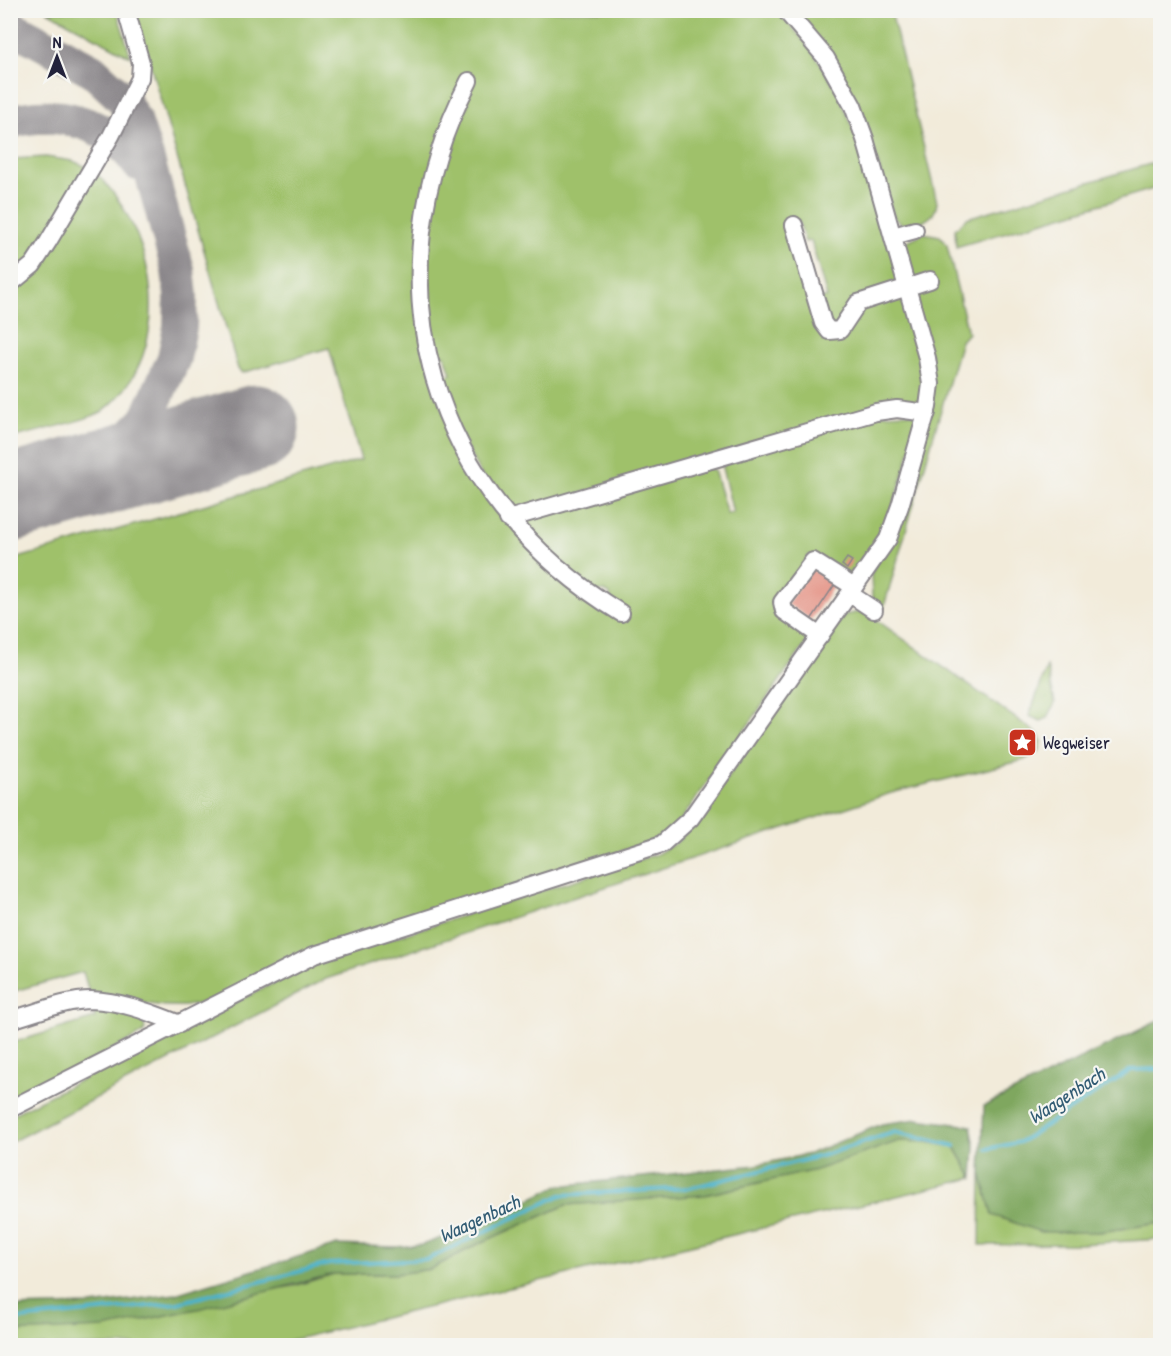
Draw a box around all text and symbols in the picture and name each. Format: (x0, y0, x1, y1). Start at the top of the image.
north arrow (27, 27, 87, 87)
text: N (53, 31, 62, 53)
place icon: Wegweiser (1006, 726, 1038, 758)
place label: Wegweiser (1043, 730, 1110, 755)
water label: Waagenbach (1023, 1059, 1111, 1131)
water label: Waagenbach (434, 1187, 526, 1249)

